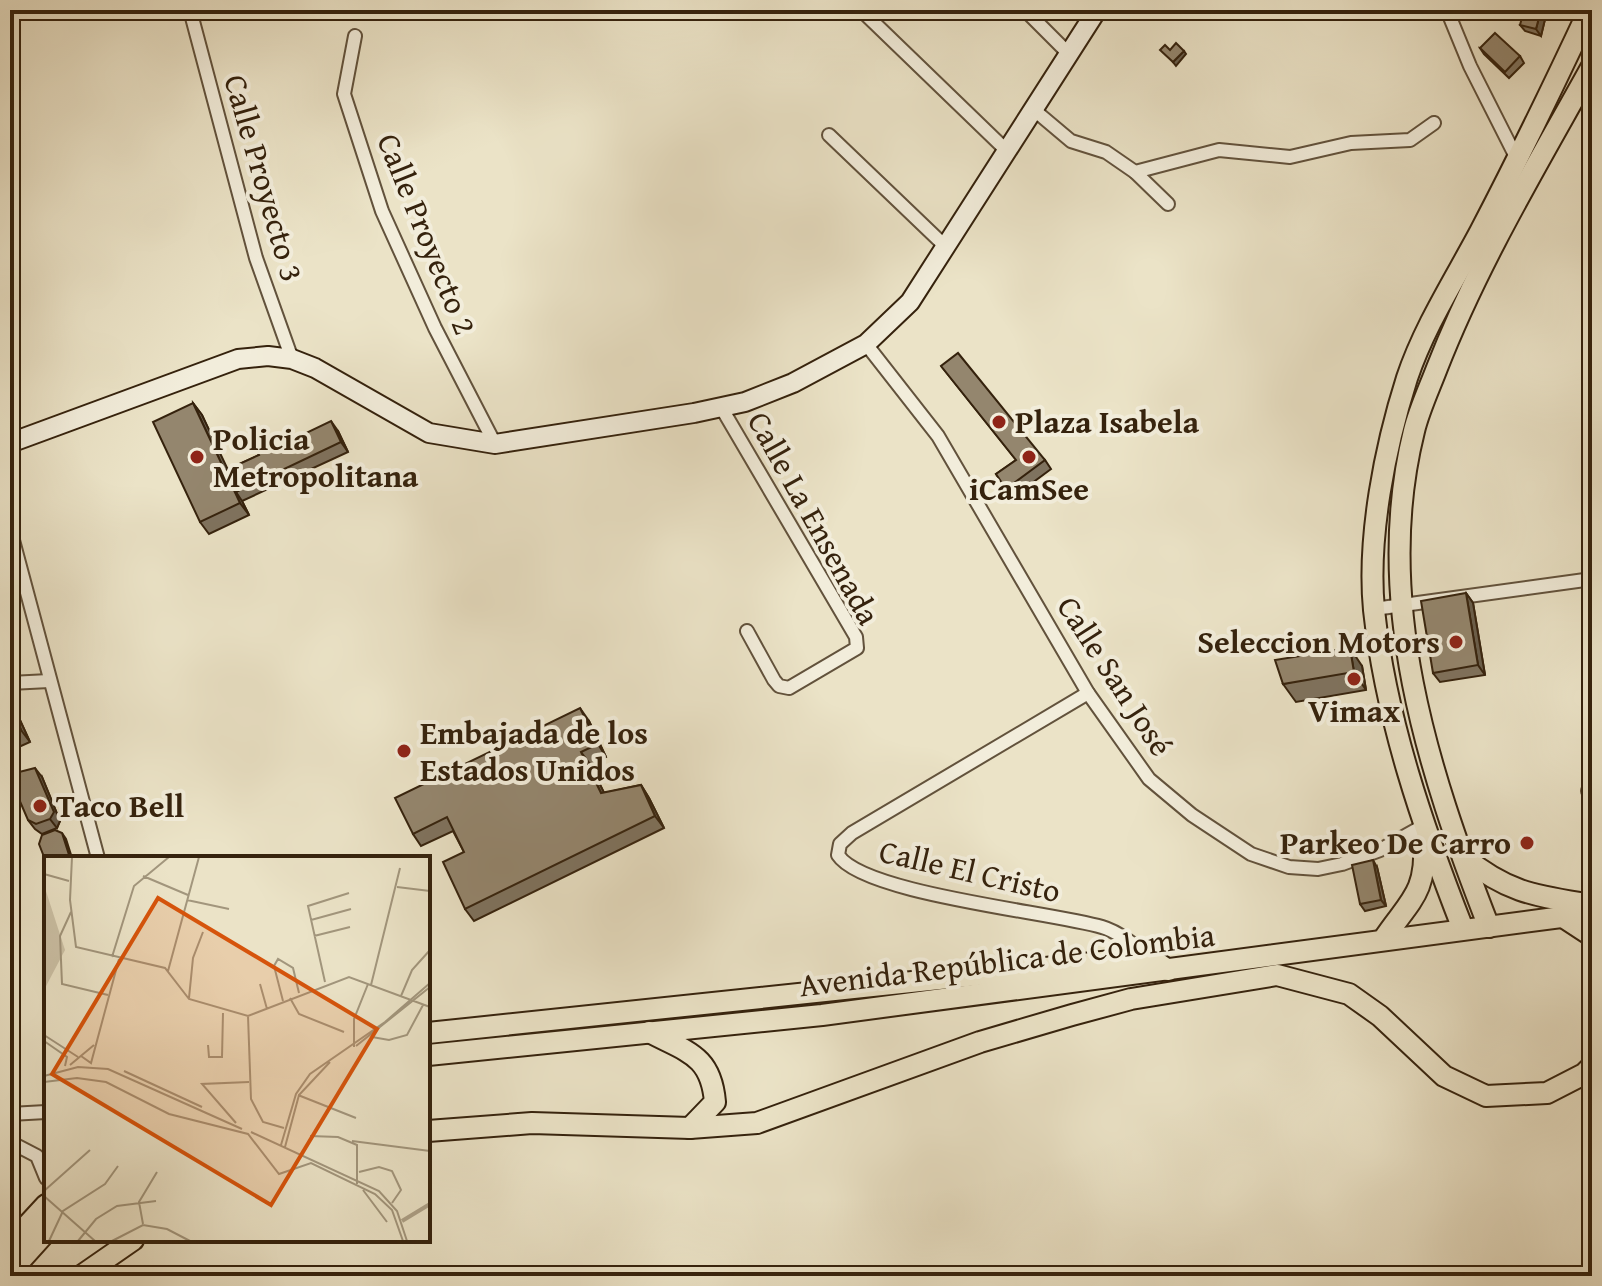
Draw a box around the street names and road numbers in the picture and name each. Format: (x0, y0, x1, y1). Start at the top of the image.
street label: Calle Proyecto 3 (212, 69, 316, 287)
street label: Calle Proyecto 2 (366, 126, 489, 342)
street label: Calle La Ensenada (736, 403, 893, 633)
street label: Calle San José (1046, 586, 1185, 765)
street label: Calle El Cristo (875, 827, 1065, 914)
street label: Avenida República de Colombia (797, 911, 1217, 1008)

